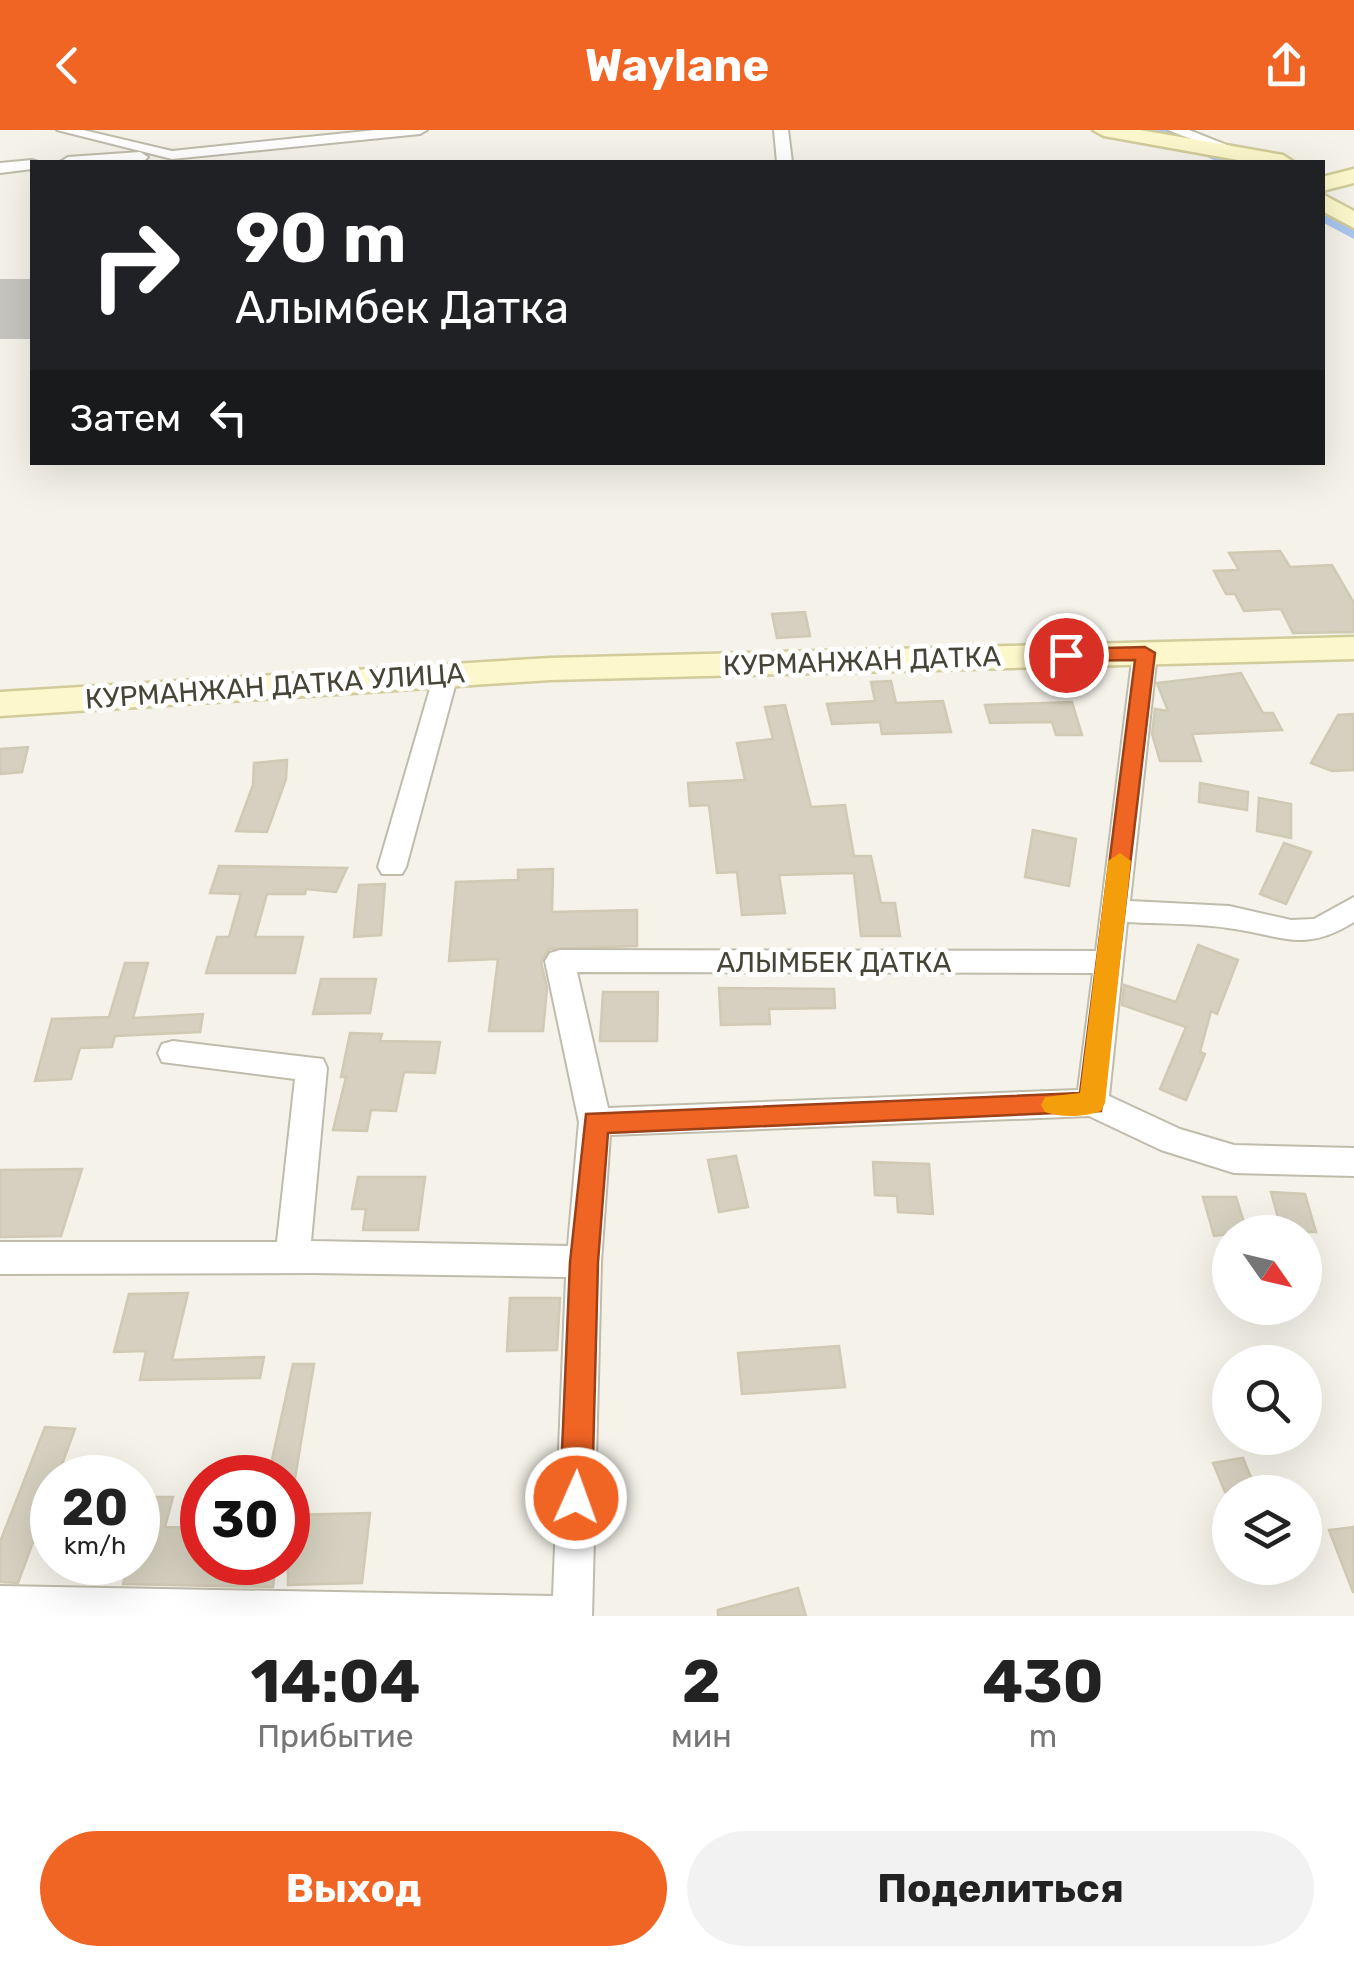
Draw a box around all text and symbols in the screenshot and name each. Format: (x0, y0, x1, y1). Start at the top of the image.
icon: back (40, 38, 95, 93)
icon: share (1259, 38, 1314, 93)
text: Waylane (585, 39, 769, 92)
text: 90 m (235, 197, 407, 280)
icon: right (70, 200, 200, 330)
text: Алымбек Датка (235, 281, 569, 334)
icon: left (201, 390, 256, 445)
text: Затем (70, 395, 181, 441)
pin (1024, 613, 1109, 698)
icon: arrive (1039, 628, 1094, 683)
street label: КУРМАНЖАН ДАТКА (722, 640, 1002, 682)
street label: КУРМАНЖАН ДАТКА УЛИЦА (84, 656, 466, 716)
street label: АЛЫМБЕК ДАТКА (717, 946, 952, 979)
north arrow (1212, 1215, 1322, 1325)
map controls (1212, 1215, 1322, 1585)
button: search (1212, 1345, 1322, 1455)
position arrow (524, 1446, 628, 1550)
speed limit sign: 30 (180, 1455, 310, 1585)
button: layers (1212, 1475, 1322, 1585)
text: 20 (62, 1478, 128, 1538)
text: km/h (64, 1531, 126, 1560)
text: 14:04 (250, 1646, 421, 1717)
text: 2 (682, 1646, 721, 1717)
text: 430 (982, 1646, 1104, 1717)
text: Прибытие (257, 1717, 414, 1755)
text: мин (671, 1717, 732, 1755)
text: m (1029, 1717, 1057, 1755)
button: Выход (40, 1831, 667, 1946)
button: Поделиться (687, 1831, 1314, 1946)

